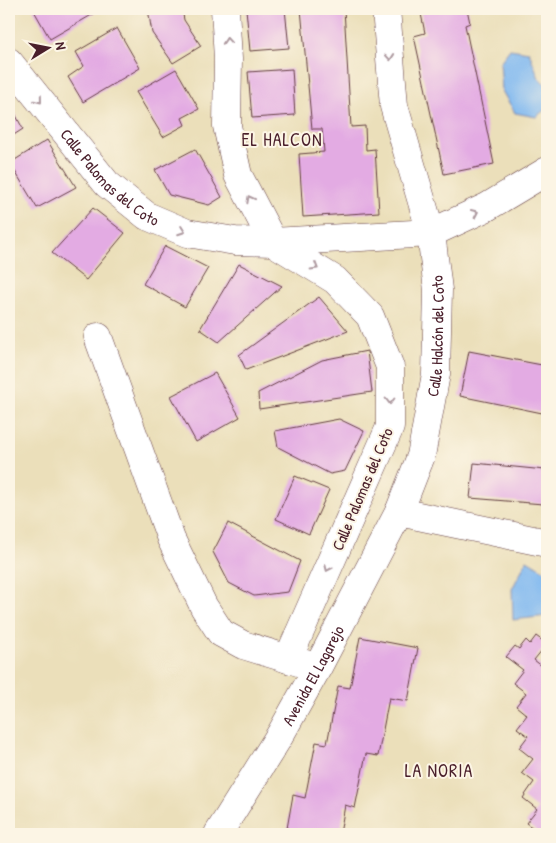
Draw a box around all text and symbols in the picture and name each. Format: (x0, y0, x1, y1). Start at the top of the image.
north arrow (22, 22, 72, 72)
one-way arrow (222, 36, 233, 44)
text: N (51, 40, 71, 52)
one-way arrow (384, 54, 395, 62)
one-way arrow (34, 94, 42, 103)
street label: Calle Palomas del Coto (56, 124, 163, 231)
district label: EL HALCON (241, 127, 323, 152)
one-way arrow (246, 195, 256, 204)
one-way arrow (470, 208, 479, 219)
one-way arrow (177, 225, 186, 235)
one-way arrow (309, 261, 318, 271)
street label: Calle Halcón del Coto (421, 274, 449, 398)
one-way arrow (385, 397, 395, 405)
street label: Calle Palomas del Coto (326, 424, 398, 554)
one-way arrow (324, 563, 334, 572)
street label: Avenida El Lagarejo (277, 621, 349, 729)
district label: LA NORIA (405, 758, 473, 783)

